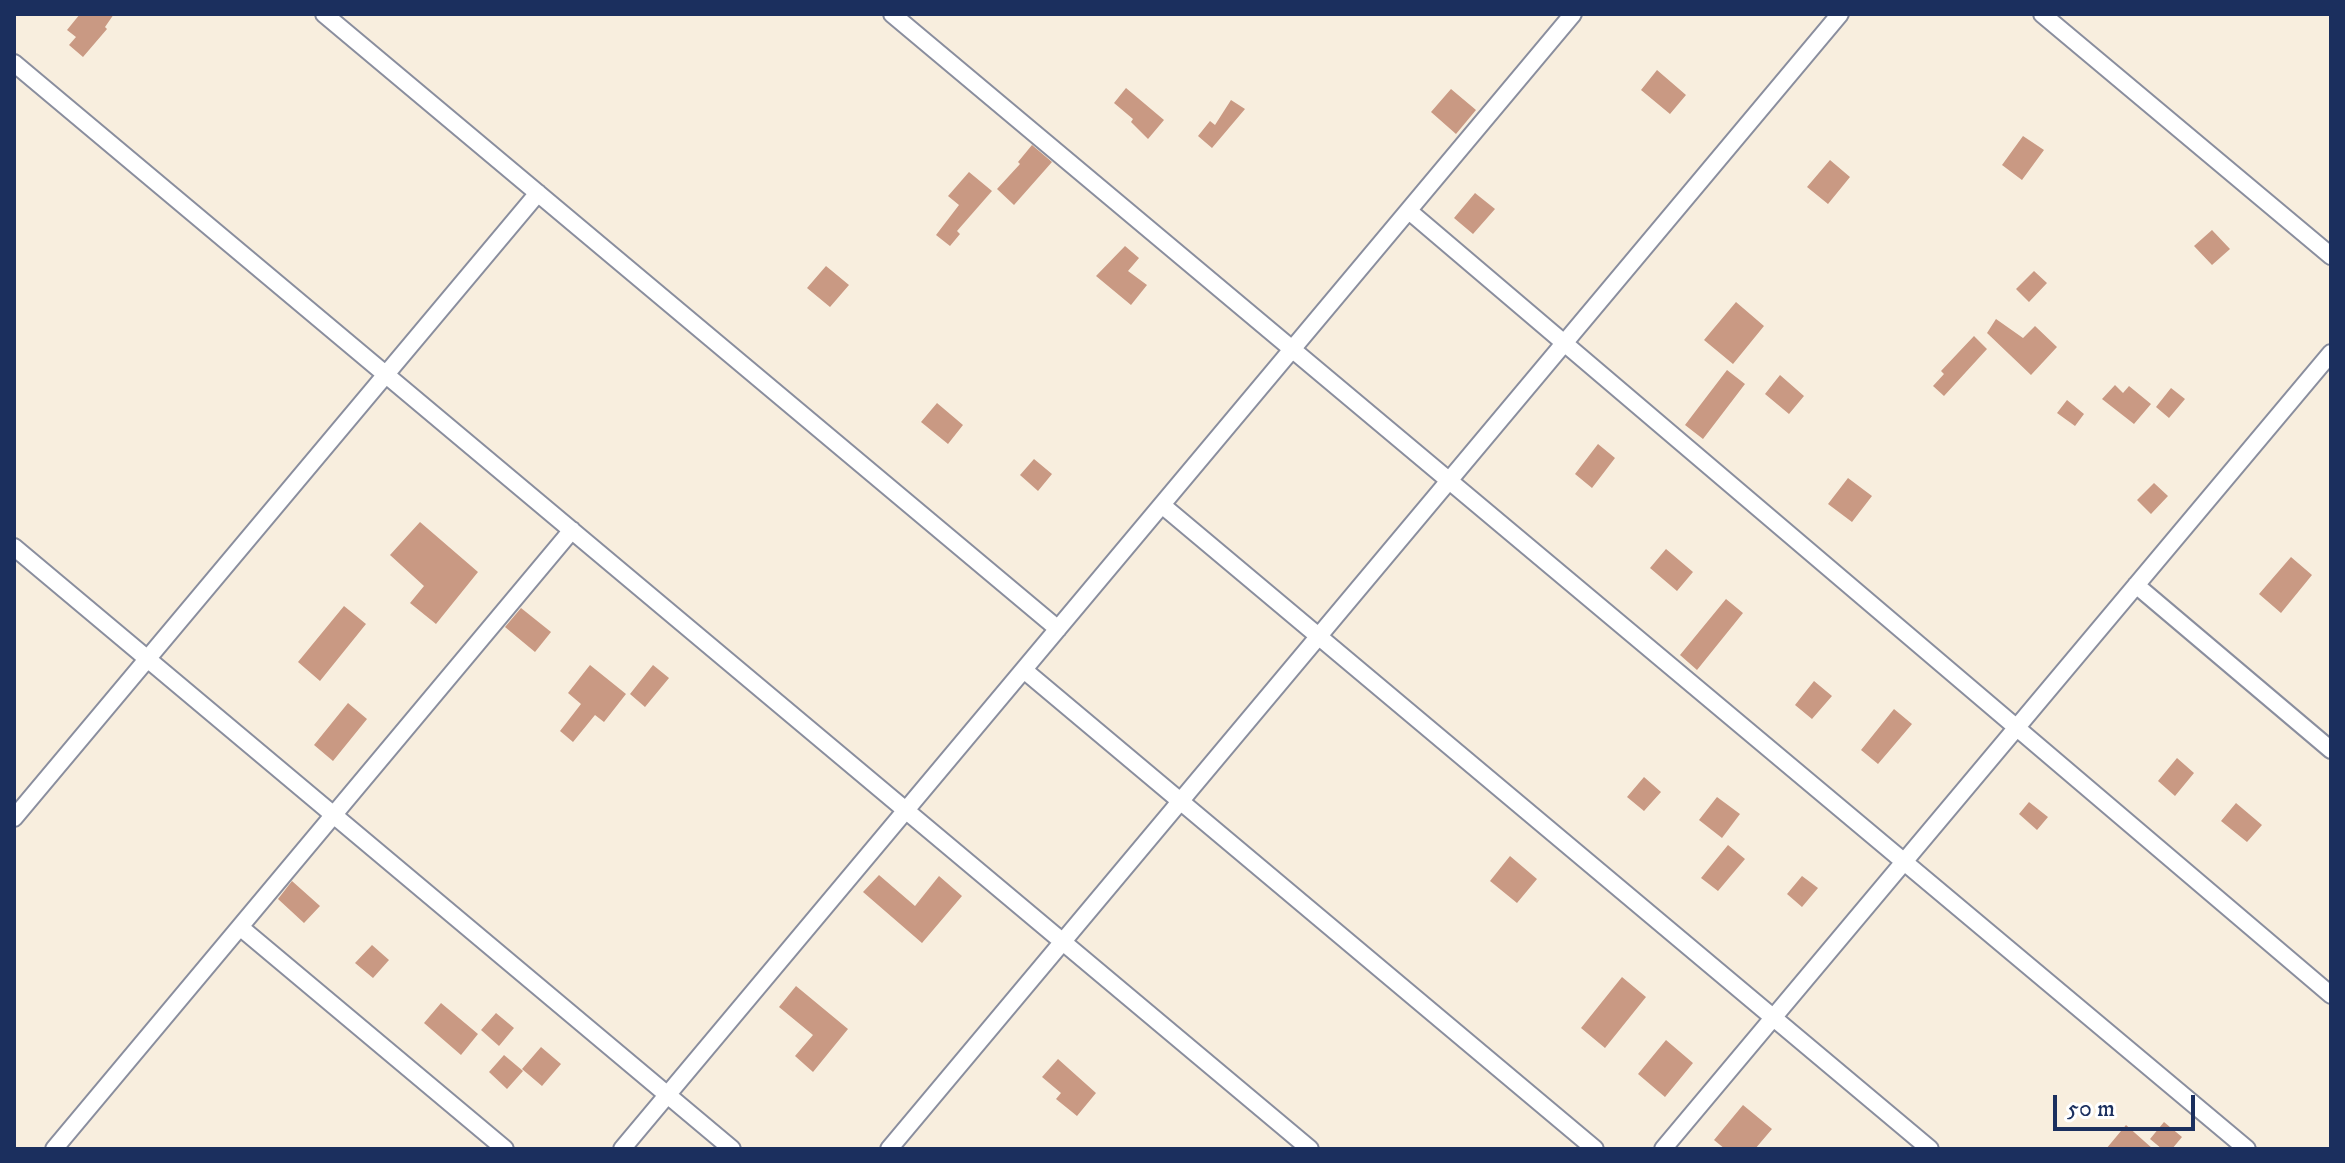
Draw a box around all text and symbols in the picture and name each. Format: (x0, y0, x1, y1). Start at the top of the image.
scale bar (2057, 1079, 2199, 1129)
text: 50 m (2067, 1094, 2115, 1124)

